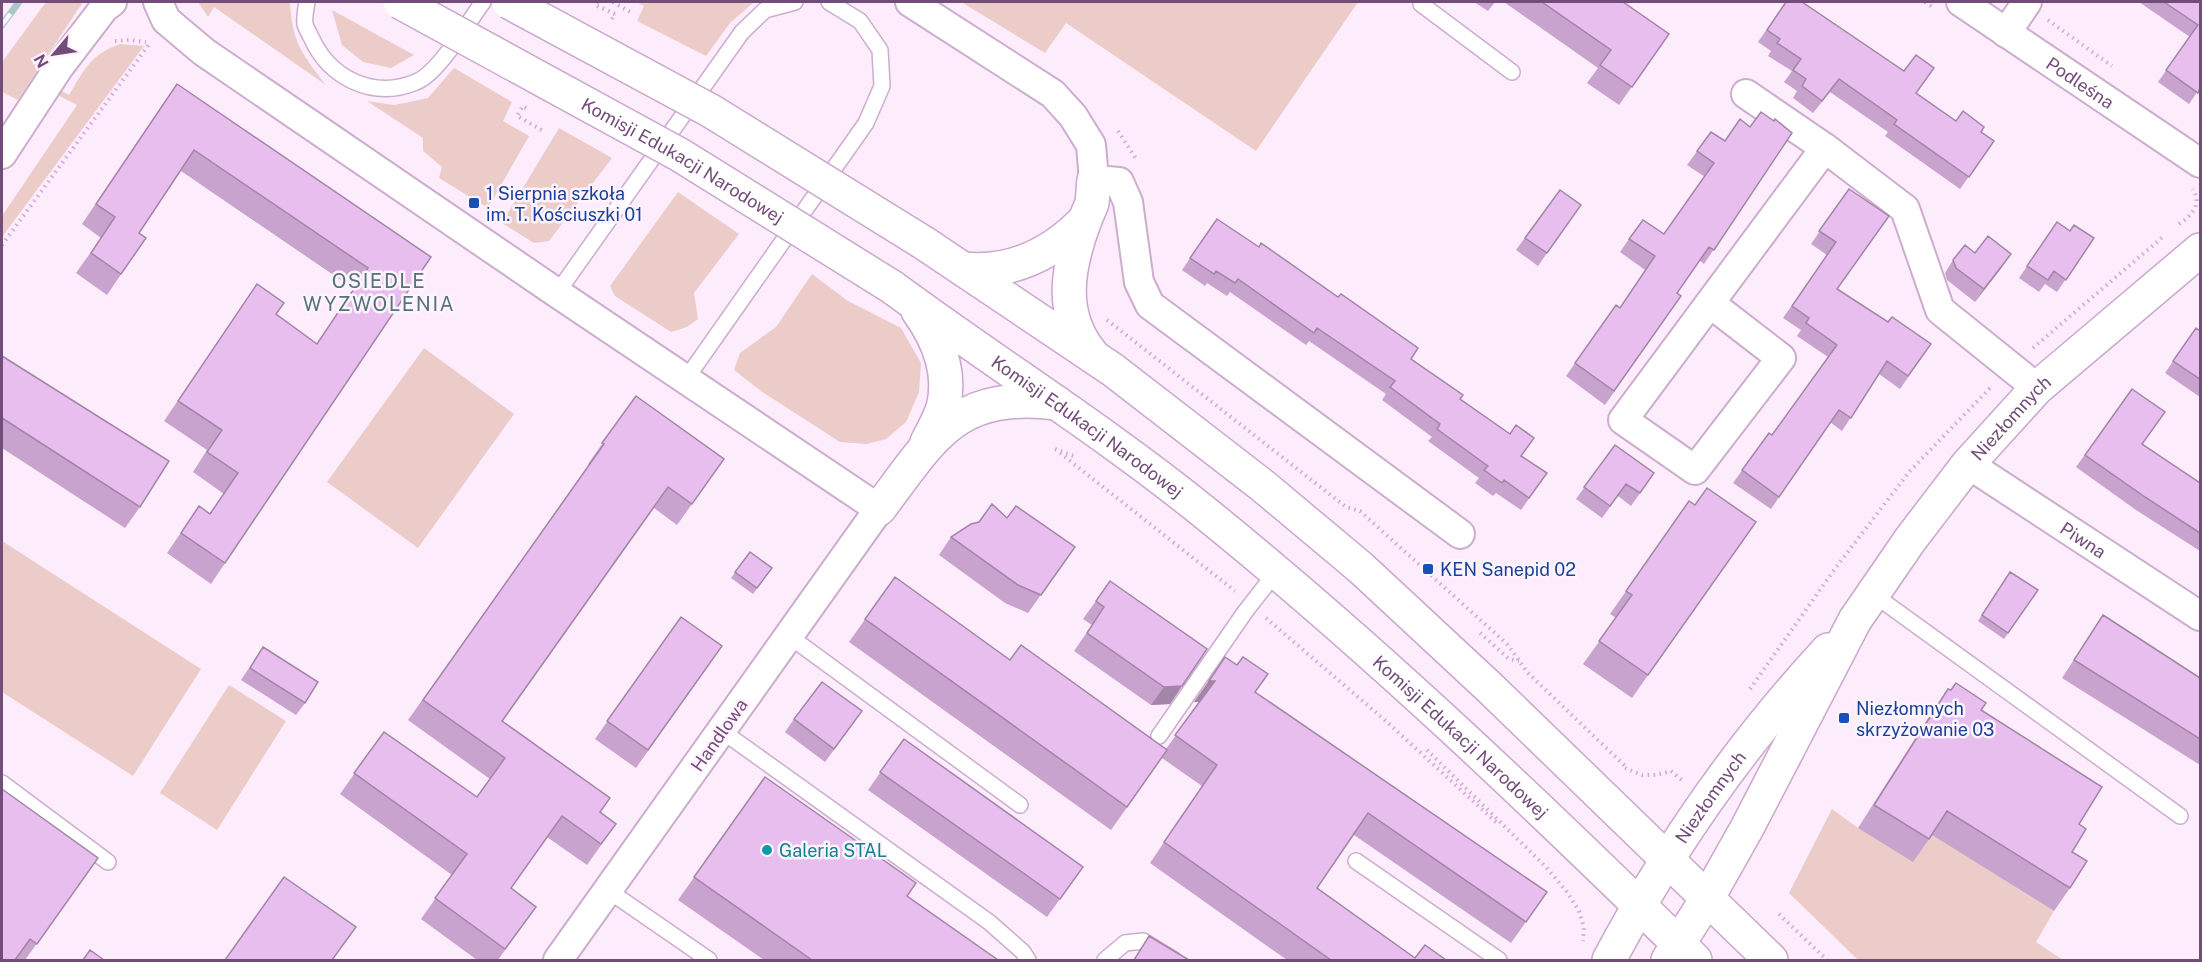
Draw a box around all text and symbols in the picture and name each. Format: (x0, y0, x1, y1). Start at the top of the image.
north arrow (24, 24, 84, 84)
text: N (30, 51, 53, 71)
street label: Podleśna (2043, 52, 2118, 113)
street label: Komisji Edukacji Narodowej (578, 93, 788, 227)
place label: 1 Sierpnia szkoła im. T. Kościuszki 01 (486, 183, 643, 225)
marker: 1 Sierpnia szkoła im. T. Kościuszki 01 (467, 196, 481, 210)
district label: OSIEDLE WYZWOLENIA (303, 269, 455, 316)
street label: Komisji Edukacji Narodowej (988, 351, 1187, 502)
street label: Niezłomnych (1966, 371, 2055, 464)
street label: Piwna (2057, 517, 2110, 562)
place label: KEN Sanepid 02 (1440, 559, 1576, 580)
marker: KEN Sanepid 02 (1421, 562, 1435, 576)
street label: Komisji Edukacji Narodowej (1369, 651, 1553, 823)
street label: Handlowa (686, 695, 752, 775)
place label: Niezłomnych skrzyżowanie 03 (1856, 698, 1994, 740)
marker: Niezłomnych skrzyżowanie 03 (1837, 711, 1851, 725)
street label: Niezłomnych (1670, 747, 1750, 847)
place label: Galeria STAL (779, 840, 887, 861)
marker: Galeria STAL (760, 843, 774, 857)

